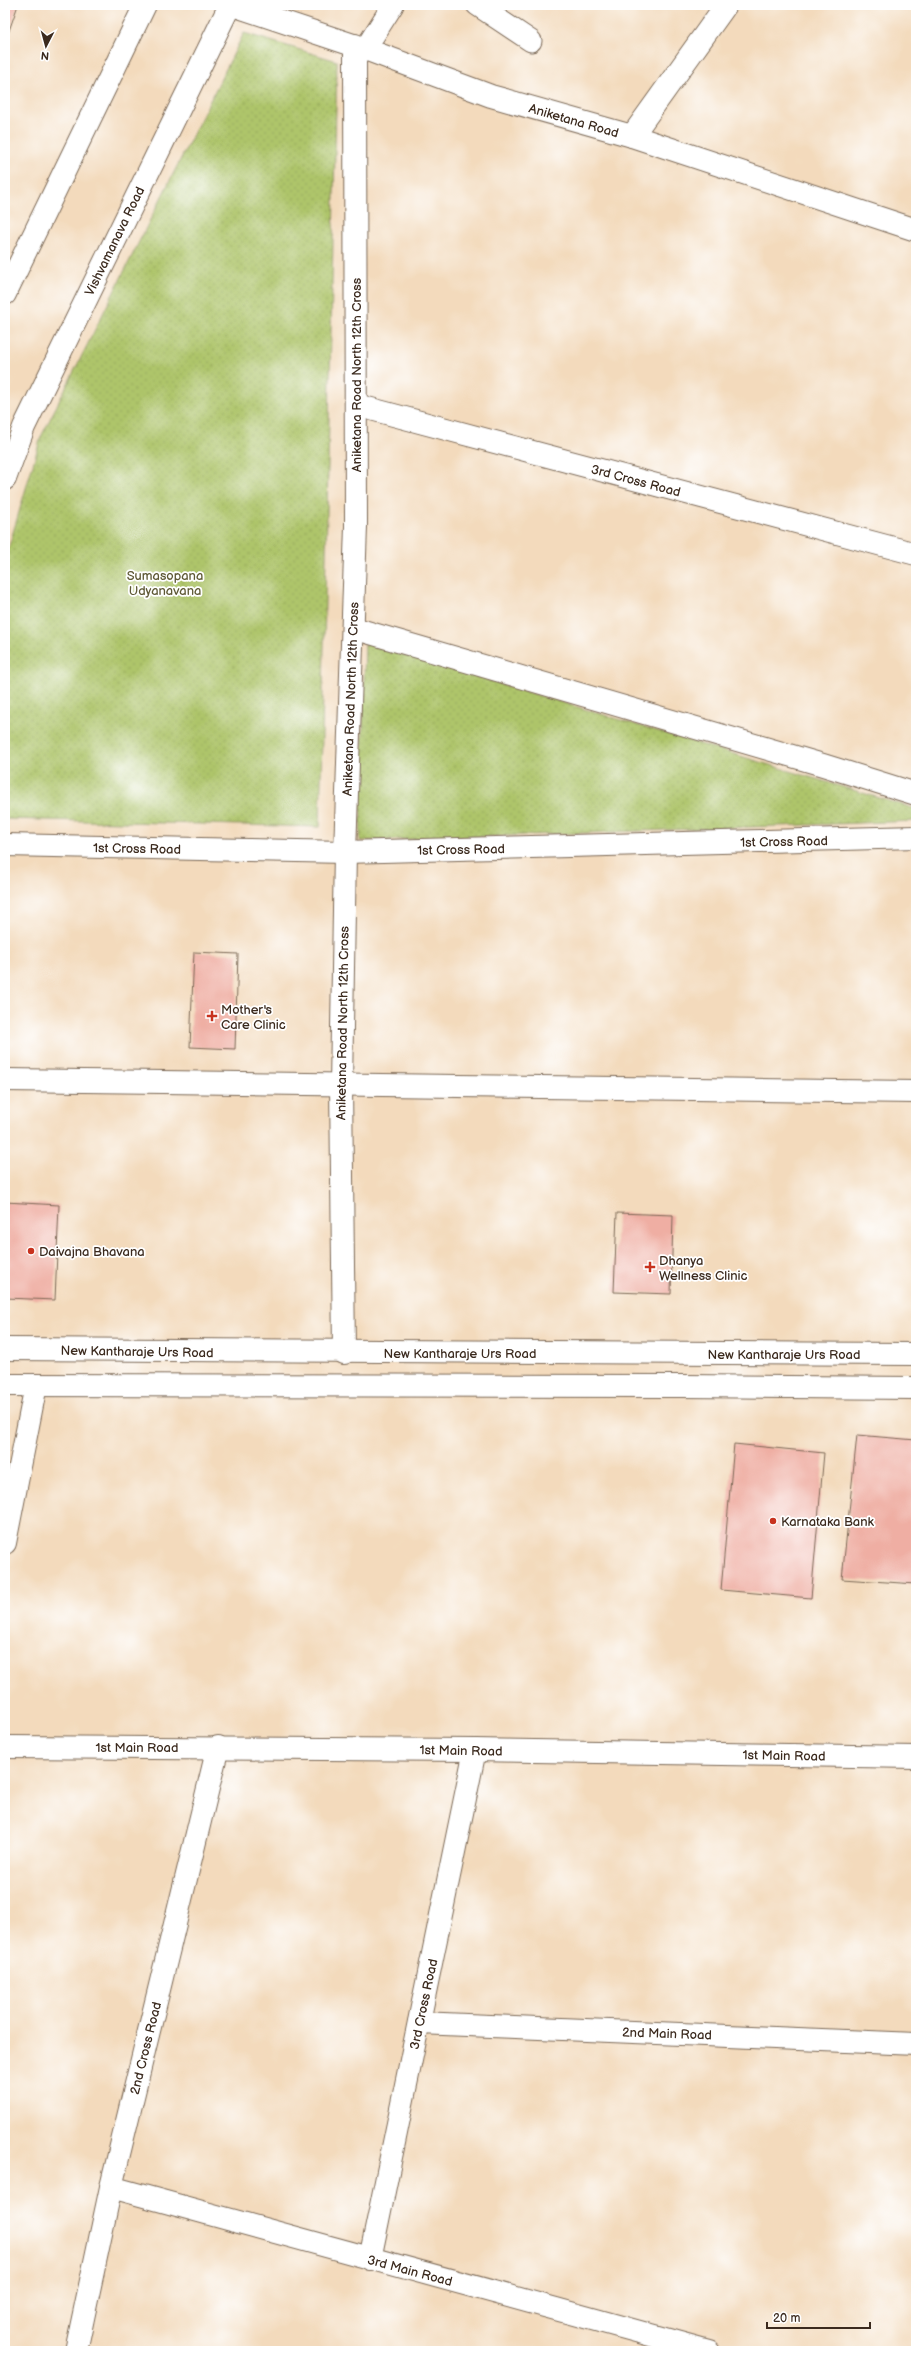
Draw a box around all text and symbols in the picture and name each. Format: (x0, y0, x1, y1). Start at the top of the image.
north arrow (26, 26, 66, 66)
text: N (40, 49, 50, 62)
street label: Aniketana Road (527, 100, 621, 141)
street label: Vishvamanava Road (82, 184, 148, 299)
street label: Aniketana Road North 12th Cross (349, 277, 365, 472)
street label: 3rd Cross Road (589, 461, 682, 501)
park label: Sumasopana Udyanavana (127, 568, 203, 599)
street label: Aniketana Road North 12th Cross (340, 601, 362, 796)
street label: 1st Cross Road (740, 833, 828, 851)
street label: 1st Cross Road (93, 840, 181, 858)
street label: 1st Cross Road (417, 841, 505, 859)
street label: Aniketana Road North 12th Cross (333, 925, 353, 1120)
place label: Mother's Care Clinic (221, 1002, 286, 1033)
marker: Mother's Care Clinic (206, 1010, 218, 1022)
place label: Daivajna Bhavana (39, 1244, 145, 1260)
marker: Daivajna Bhavana (26, 1246, 36, 1256)
place label: Dhanya Wellness Clinic (659, 1253, 748, 1284)
marker: Dhanya Wellness Clinic (644, 1261, 656, 1273)
street label: New Kantharaje Urs Road (60, 1343, 214, 1361)
street label: New Kantharaje Urs Road (384, 1346, 536, 1362)
street label: New Kantharaje Urs Road (708, 1347, 860, 1363)
place label: Karnataka Bank (781, 1514, 875, 1530)
marker: Karnataka Bank (768, 1516, 778, 1526)
street label: 1st Main Road (96, 1740, 178, 1756)
street label: 1st Main Road (419, 1742, 503, 1760)
street label: 1st Main Road (742, 1747, 826, 1765)
street label: 3rd Cross Road (407, 1957, 441, 2051)
street label: 2nd Cross Road (127, 2000, 165, 2096)
street label: 2nd Main Road (622, 2024, 712, 2044)
street label: 3rd Main Road (366, 2252, 454, 2290)
scale bar (767, 2304, 870, 2330)
text: 20 m (773, 2311, 800, 2326)

